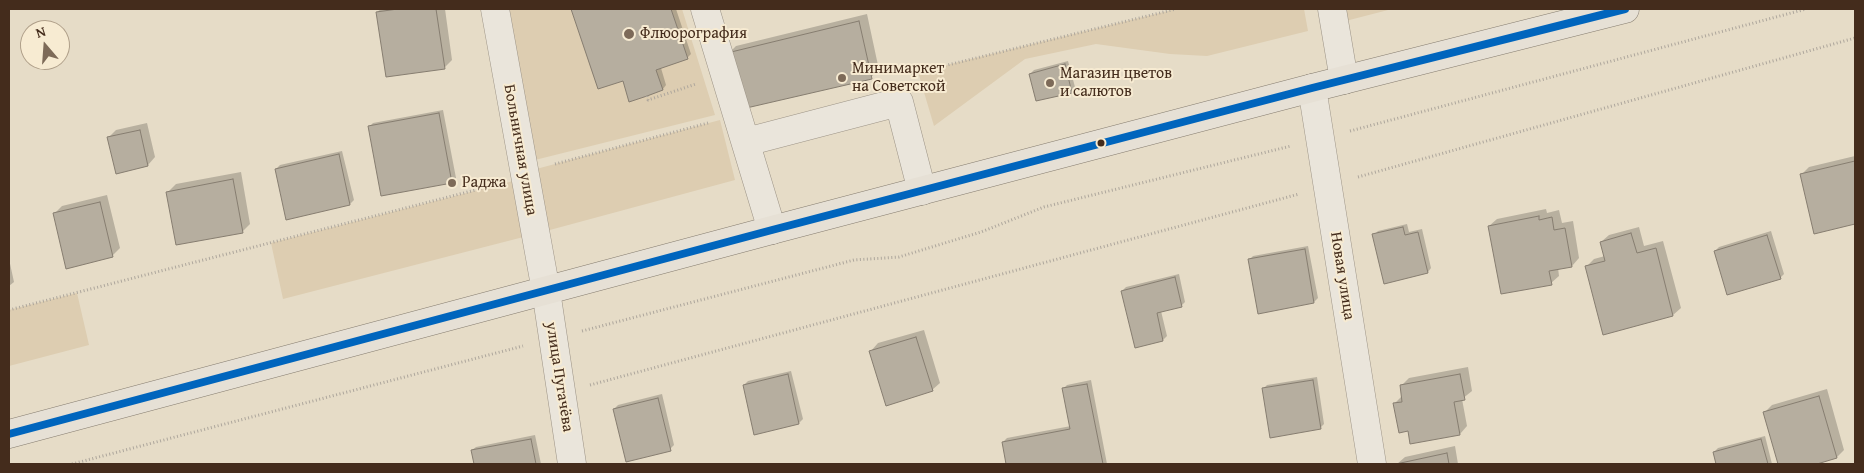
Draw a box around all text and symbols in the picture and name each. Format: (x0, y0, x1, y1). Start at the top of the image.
north arrow (20, 20, 70, 70)
text: N (33, 21, 48, 43)
place label: Флюорография (640, 24, 747, 44)
marker: Флюорография (622, 27, 636, 41)
place label: Минимаркет на Советской (852, 59, 945, 97)
place label: Магазин цветов и салютов (1060, 64, 1172, 102)
marker: Минимаркет на Советской (836, 72, 848, 84)
marker: Магазин цветов и салютов (1044, 77, 1056, 89)
street label: Больничная улица (499, 83, 541, 217)
unlabelled marker (1096, 138, 1106, 148)
place label: Раджа (462, 173, 506, 193)
marker: Раджа (446, 177, 458, 189)
street label: Новая улица (1326, 231, 1358, 321)
street label: улица Пугачёва (541, 321, 577, 433)

